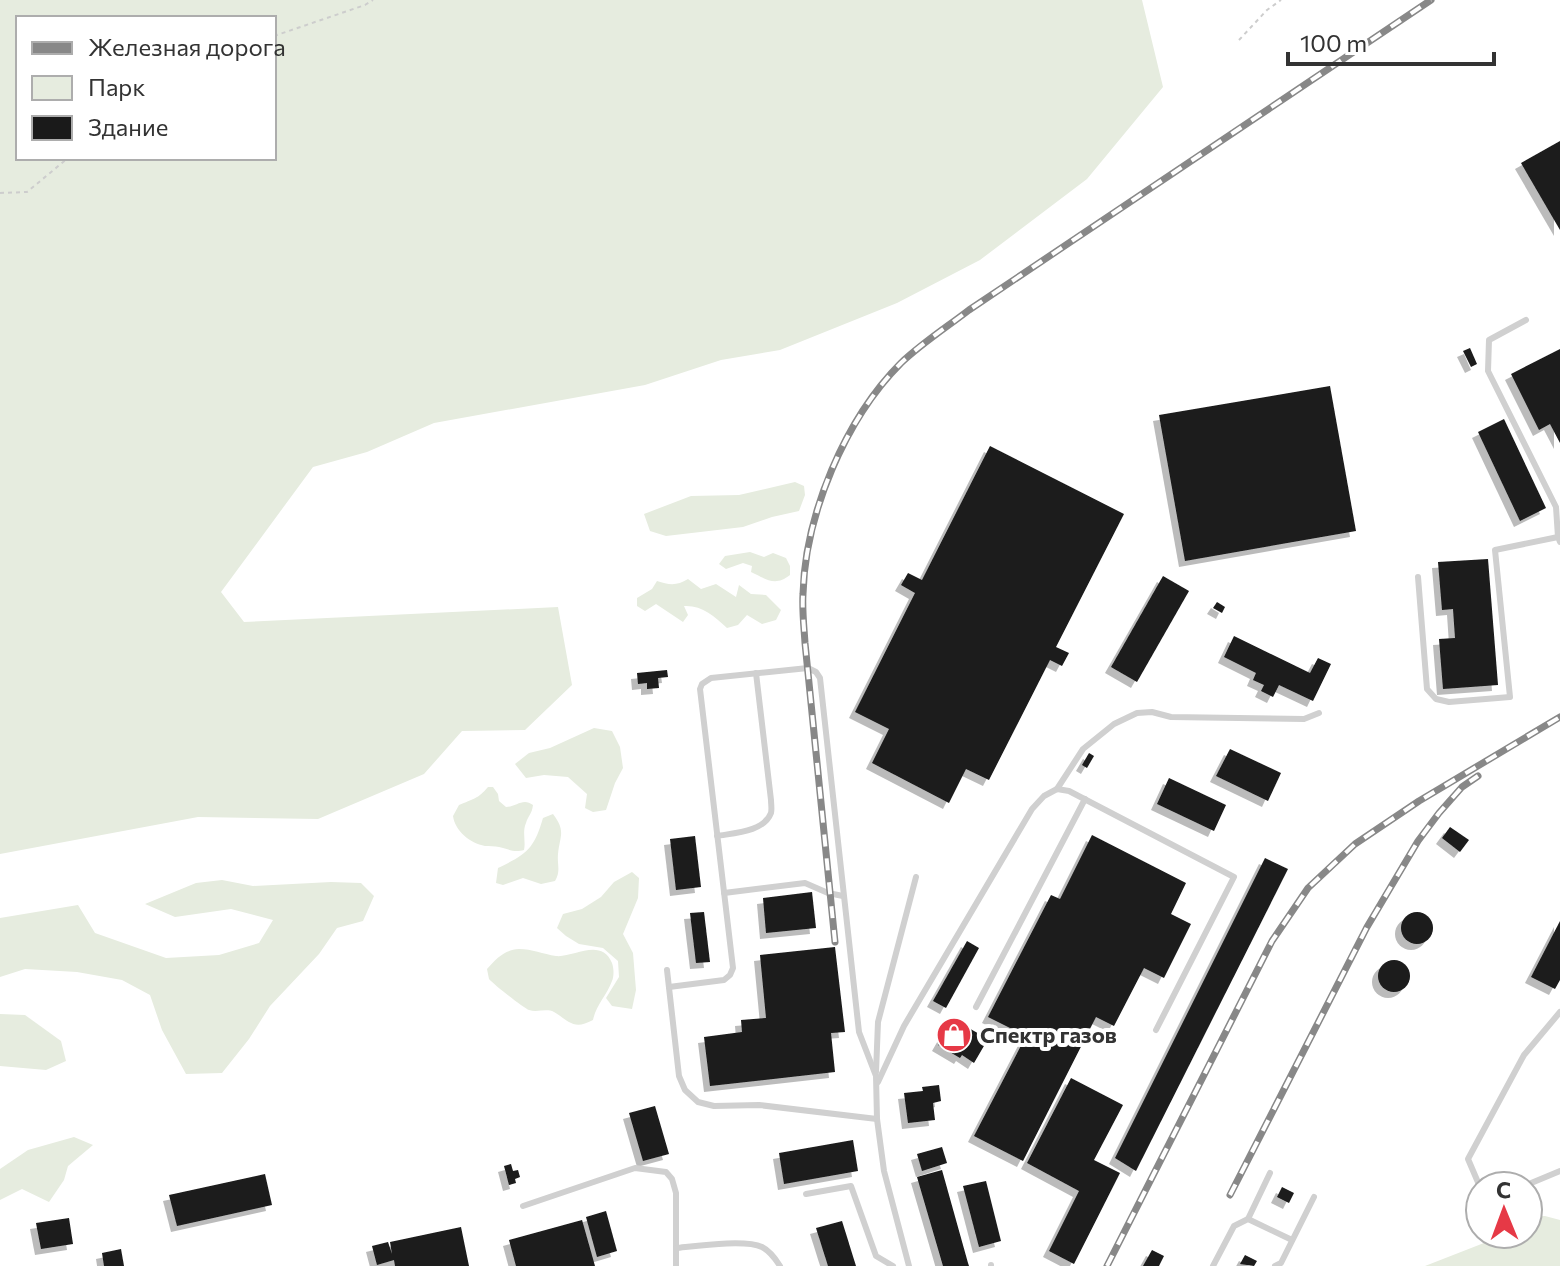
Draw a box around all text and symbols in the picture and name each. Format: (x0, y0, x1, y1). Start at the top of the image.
legend (16, 16, 276, 160)
scale bar (1288, 16, 1494, 66)
text: 100 m (1300, 28, 1367, 57)
text: Железная дорога (88, 32, 286, 61)
text: Парк (88, 72, 145, 101)
text: Здание (88, 112, 168, 141)
shop icon: Спектр газов (935, 1016, 973, 1054)
place label: Спектр газов (980, 1021, 1117, 1048)
north arrow (1464, 1170, 1544, 1250)
text: С (1496, 1176, 1511, 1203)

